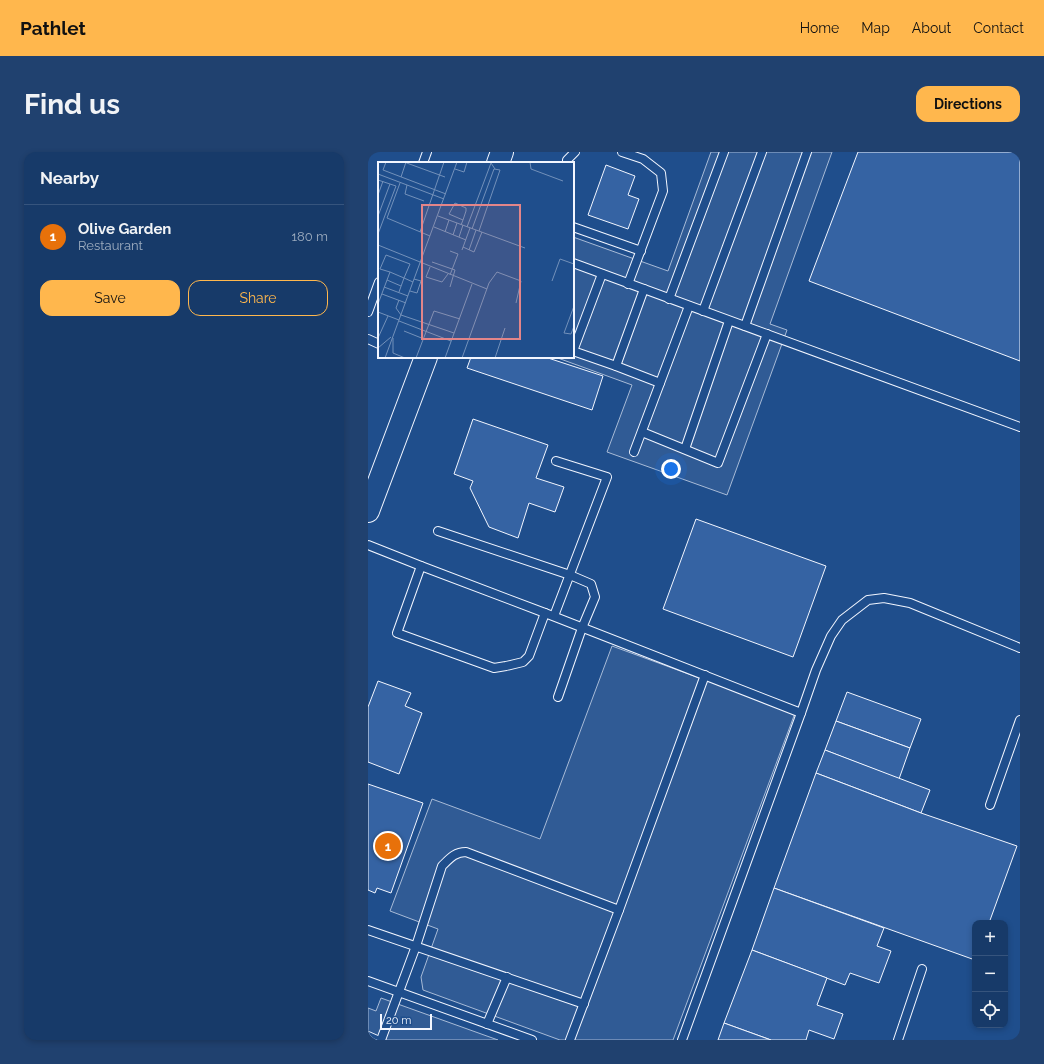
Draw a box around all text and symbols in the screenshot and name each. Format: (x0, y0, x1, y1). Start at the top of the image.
text: Pathlet (20, 17, 86, 39)
text: Home (800, 20, 839, 36)
text: Map (861, 20, 890, 36)
text: About (912, 20, 951, 36)
text: Contact (973, 20, 1024, 36)
button: Directions (916, 86, 1020, 122)
text: Find us (24, 88, 120, 121)
inset map (378, 162, 574, 358)
text: Nearby (40, 168, 99, 188)
text: Olive Garden (78, 220, 171, 238)
text: 1 (50, 229, 56, 244)
text: 180 m (292, 229, 328, 244)
text: Restaurant (78, 238, 143, 253)
button: Save (40, 280, 180, 316)
button: Share (188, 280, 328, 316)
your location (661, 459, 681, 479)
pin: 1 (375, 831, 401, 861)
map controls (972, 920, 1008, 1028)
button: + (972, 920, 1008, 956)
button: − (972, 956, 1008, 992)
button: locate (972, 992, 1008, 1028)
scale bar (380, 1012, 432, 1031)
text: 20 m (386, 1014, 411, 1027)

